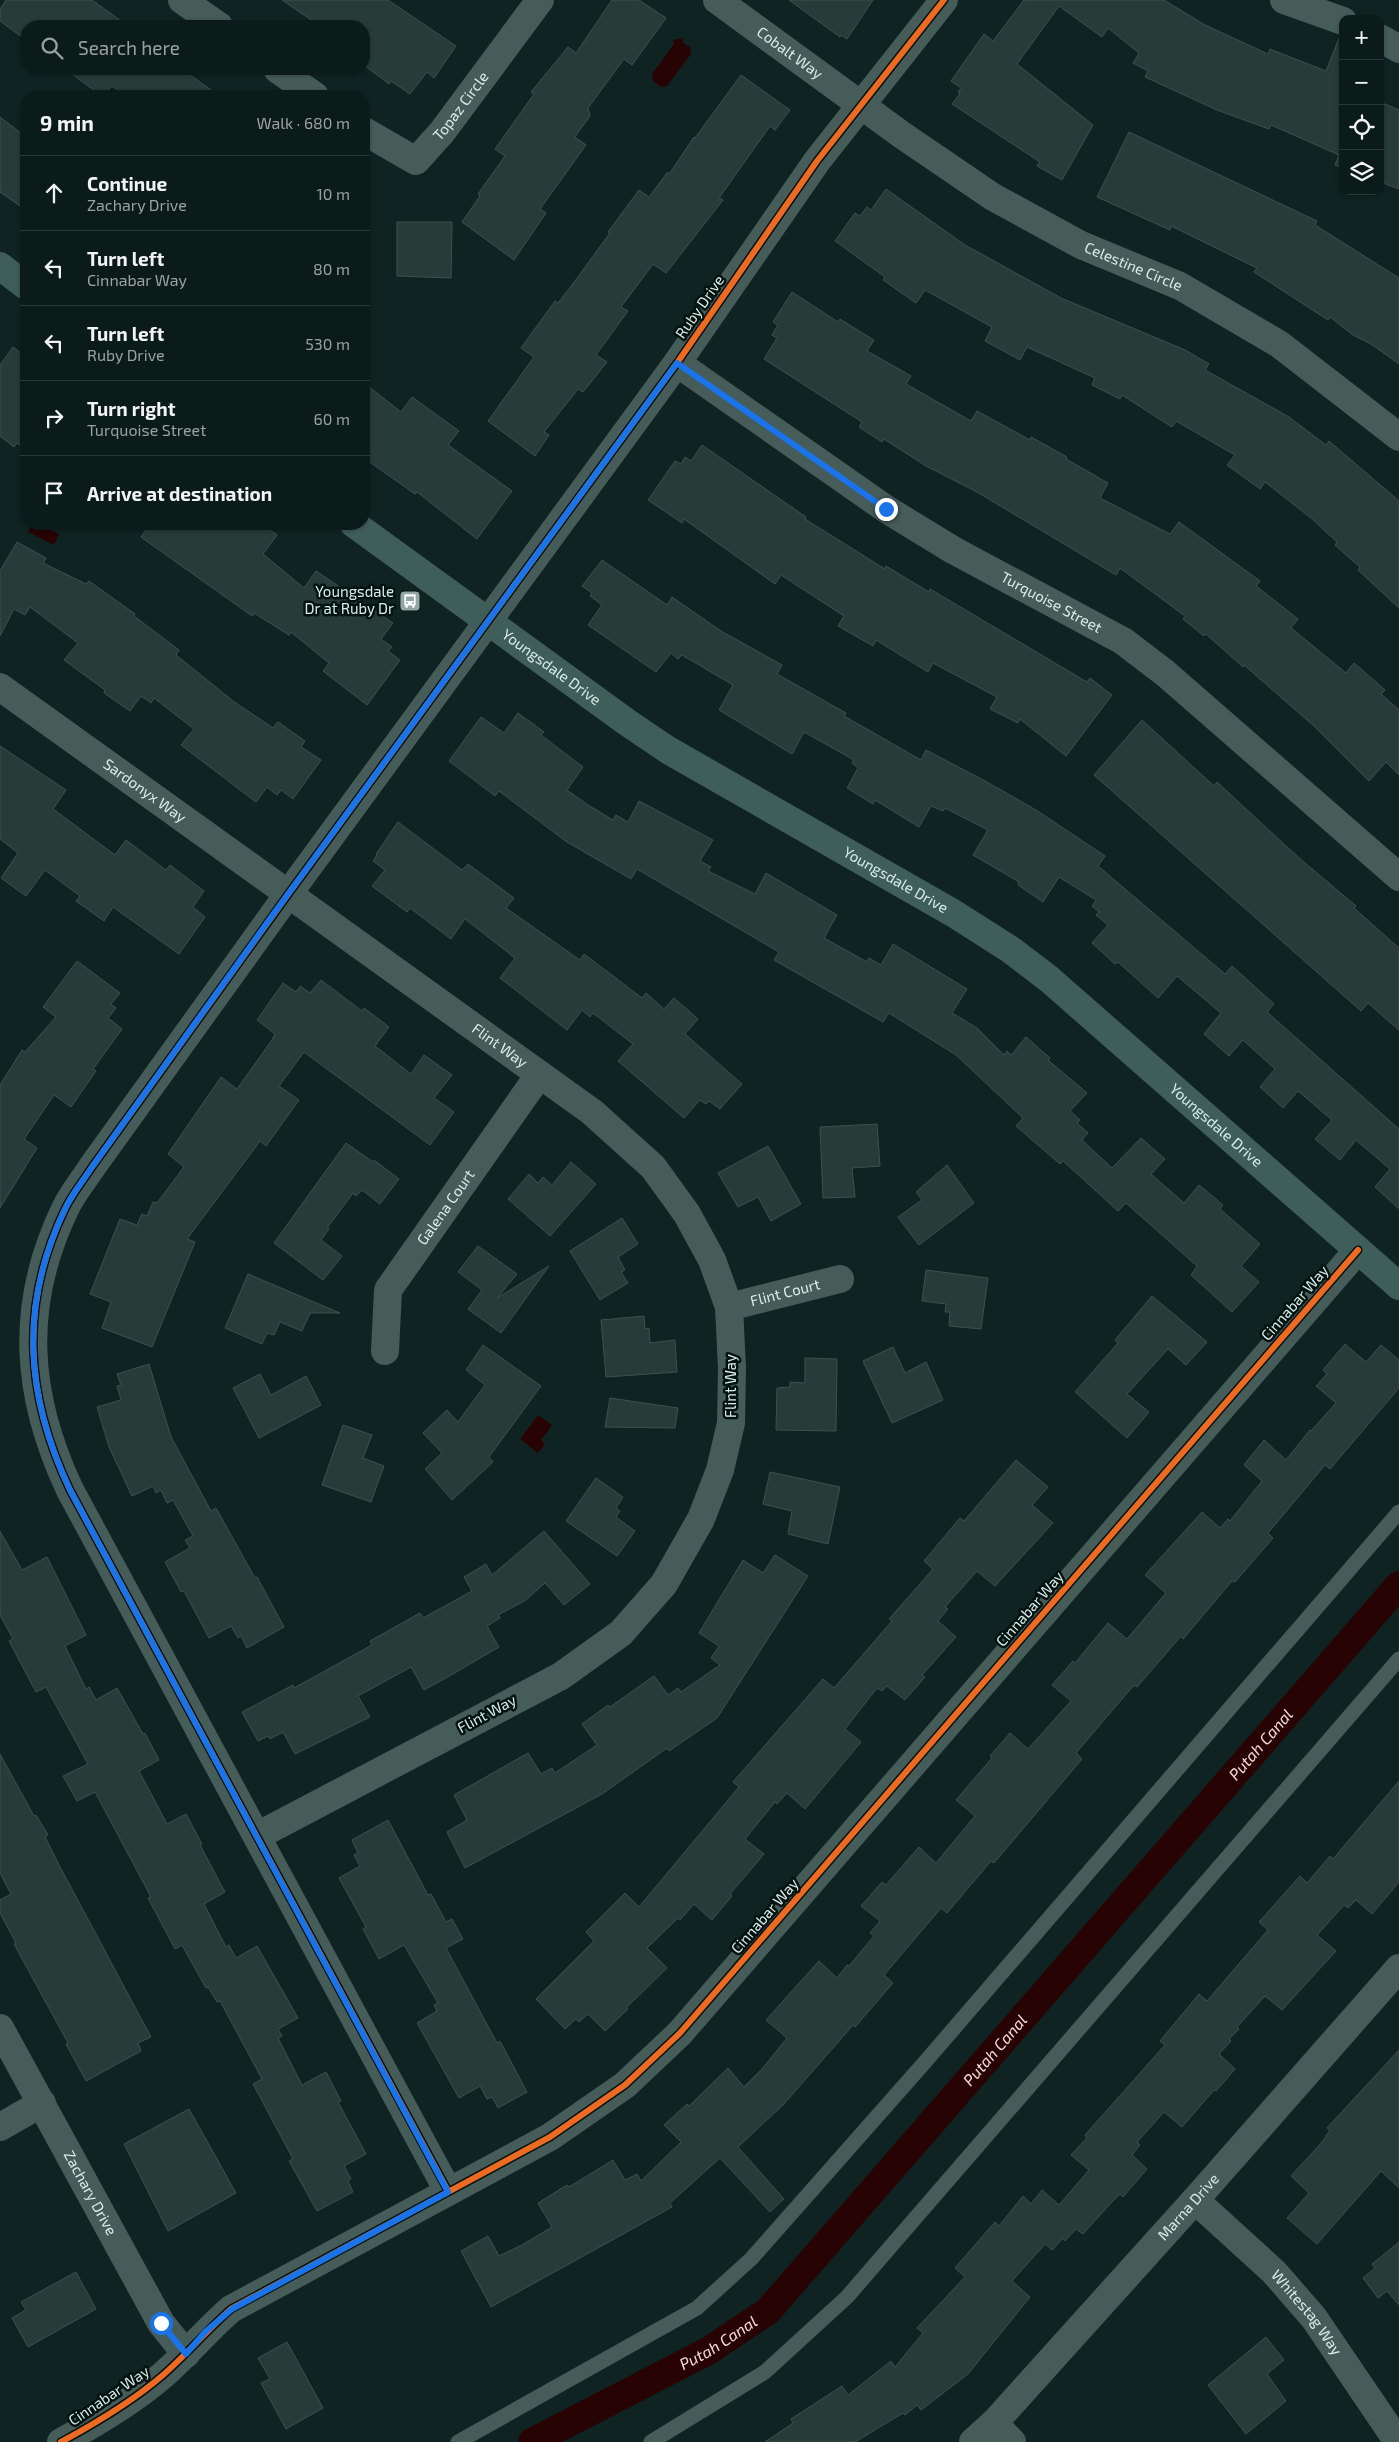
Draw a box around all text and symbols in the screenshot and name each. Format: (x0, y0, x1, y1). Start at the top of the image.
map controls (1339, 15, 1384, 195)
button: + (1339, 15, 1384, 60)
search box (20, 20, 370, 75)
street label: Cobalt Way (754, 22, 827, 82)
icon: search (38, 34, 66, 62)
text: Search here (78, 36, 180, 59)
button: − (1339, 60, 1384, 105)
street label: Topaz Circle (429, 68, 492, 144)
button: locate (1339, 105, 1384, 150)
text: 9 min (40, 110, 94, 135)
text: Walk · 680 m (256, 113, 350, 132)
button: layers (1339, 150, 1384, 195)
text: Continue (87, 172, 167, 195)
icon: ahead (40, 179, 68, 207)
text: 10 m (316, 184, 350, 203)
text: Zachary Drive (87, 195, 187, 214)
street label: Celestine Circle (1082, 237, 1185, 294)
text: Turn left (87, 247, 164, 270)
icon: left (40, 254, 68, 282)
text: 80 m (313, 259, 350, 278)
text: Cinnabar Way (87, 270, 187, 289)
street label: Ruby Drive (671, 271, 727, 341)
text: Turn left (87, 322, 164, 345)
icon: left (40, 329, 68, 357)
text: 530 m (305, 334, 350, 353)
text: Ruby Drive (87, 345, 165, 364)
text: Turn right (87, 397, 175, 420)
icon: right (40, 404, 68, 432)
text: 60 m (314, 409, 350, 428)
text: Turquoise Street (87, 420, 206, 439)
icon: arrive (40, 479, 68, 507)
text: Arrive at destination (87, 482, 272, 505)
route end (875, 498, 898, 521)
street label: Turquoise Street (998, 567, 1106, 636)
place label: Youngsdale Dr at Ruby Dr (304, 582, 394, 617)
bus stop icon: Youngsdale Dr at Ruby Dr (398, 589, 422, 613)
street label: Youngsdale Drive (499, 625, 605, 708)
street label: Sardonyx Way (100, 754, 190, 826)
street label: Youngsdale Drive (840, 842, 952, 916)
street label: Flint Way (469, 1019, 532, 1071)
street label: Youngsdale Drive (1166, 1079, 1267, 1170)
street label: Galena Court (413, 1165, 478, 1248)
street label: Cinnabar Way (1257, 1261, 1332, 1344)
street label: Flint Court (748, 1274, 822, 1309)
street label: Flint Way (721, 1354, 739, 1418)
street label: Cinnabar Way (992, 1567, 1067, 1650)
street label: Flint Way (454, 1690, 519, 1736)
water label: Putah Canal (1224, 1705, 1296, 1783)
street label: Cinnabar Way (727, 1874, 802, 1957)
water label: Putah Canal (958, 2010, 1030, 2089)
street label: Zachary Drive (61, 2147, 121, 2238)
street label: Marna Drive (1153, 2169, 1222, 2243)
street label: Whitestag Way (1268, 2266, 1346, 2358)
water label: Putah Canal (676, 2311, 760, 2373)
route start (150, 2312, 173, 2335)
street label: Cinnabar Way (65, 2361, 152, 2429)

